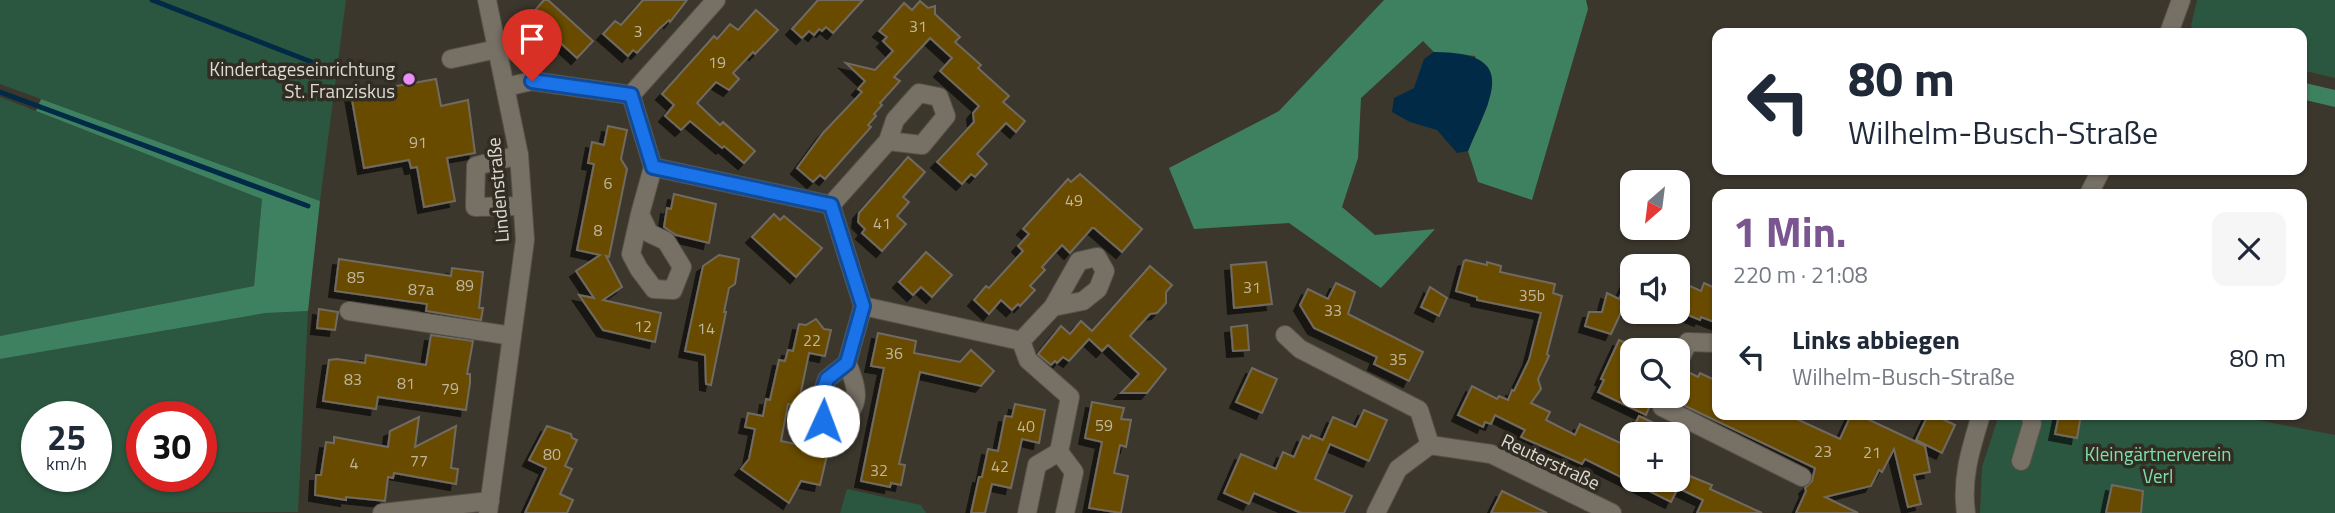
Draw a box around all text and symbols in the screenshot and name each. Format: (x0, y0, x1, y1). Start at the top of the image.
pin (502, 9, 562, 81)
house number: 31 (909, 14, 927, 38)
house number: 3 (634, 19, 642, 43)
icon: arrive (513, 20, 551, 58)
text: 80 m (1848, 40, 1955, 115)
house number: 19 (708, 50, 726, 74)
place label: Kindertageseinrichtung St. Franziskus (209, 54, 395, 105)
icon: left (1733, 56, 1824, 147)
marker: Kindertageseinrichtung St. Franziskus (401, 71, 417, 87)
text: Wilhelm-Busch-Straße (1848, 108, 2158, 156)
house number: 91 (409, 130, 427, 154)
street label: Lindenstraße (478, 136, 516, 244)
north arrow (1620, 170, 1690, 240)
map controls (1620, 170, 1690, 492)
house number: 6 (604, 171, 613, 195)
house number: 49 (1065, 188, 1083, 212)
text: 1 Min. (1733, 199, 1847, 263)
house number: 41 (873, 211, 891, 235)
button: close (2212, 212, 2286, 286)
house number: 8 (594, 218, 603, 242)
button: sound (1620, 254, 1690, 324)
text: 220 m · 21:08 (1733, 257, 1868, 292)
house number: 85 (347, 265, 365, 289)
house number: 89 (456, 273, 474, 297)
house number: 31 (1243, 275, 1261, 299)
house number: 87a (408, 277, 434, 301)
house number: 35b (1519, 283, 1545, 307)
house number: 33 (1324, 298, 1342, 322)
house number: 12 (634, 314, 652, 338)
house number: 14 (697, 316, 715, 340)
text: Links abbiegen (1792, 320, 1960, 359)
house number: 22 (803, 328, 821, 352)
button: search (1620, 338, 1690, 408)
icon: left (1733, 338, 1771, 376)
text: 80 m (2229, 338, 2286, 377)
house number: 36 (885, 341, 903, 365)
house number: 35 (1389, 347, 1407, 371)
text: Wilhelm-Busch-Straße (1792, 359, 2015, 394)
house number: 83 (344, 367, 362, 391)
house number: 81 (397, 371, 415, 395)
house number: 79 (441, 376, 459, 400)
position arrow (786, 384, 860, 458)
speed limit sign: 30 (126, 401, 217, 492)
text: 25 (47, 410, 86, 464)
house number: 59 (1095, 413, 1113, 437)
house number: 40 (1017, 414, 1035, 438)
button: + (1620, 422, 1690, 492)
street label: Reuterstraße (1497, 425, 1605, 497)
house number: 23 (1814, 439, 1832, 463)
park label: Kleingärtnerverein Verl (2085, 439, 2231, 490)
house number: 21 (1863, 440, 1881, 464)
house number: 80 (543, 442, 561, 466)
house number: 77 (410, 448, 428, 472)
text: km/h (46, 450, 87, 477)
house number: 4 (350, 451, 359, 475)
house number: 42 (991, 454, 1009, 478)
house number: 32 (870, 458, 888, 482)

